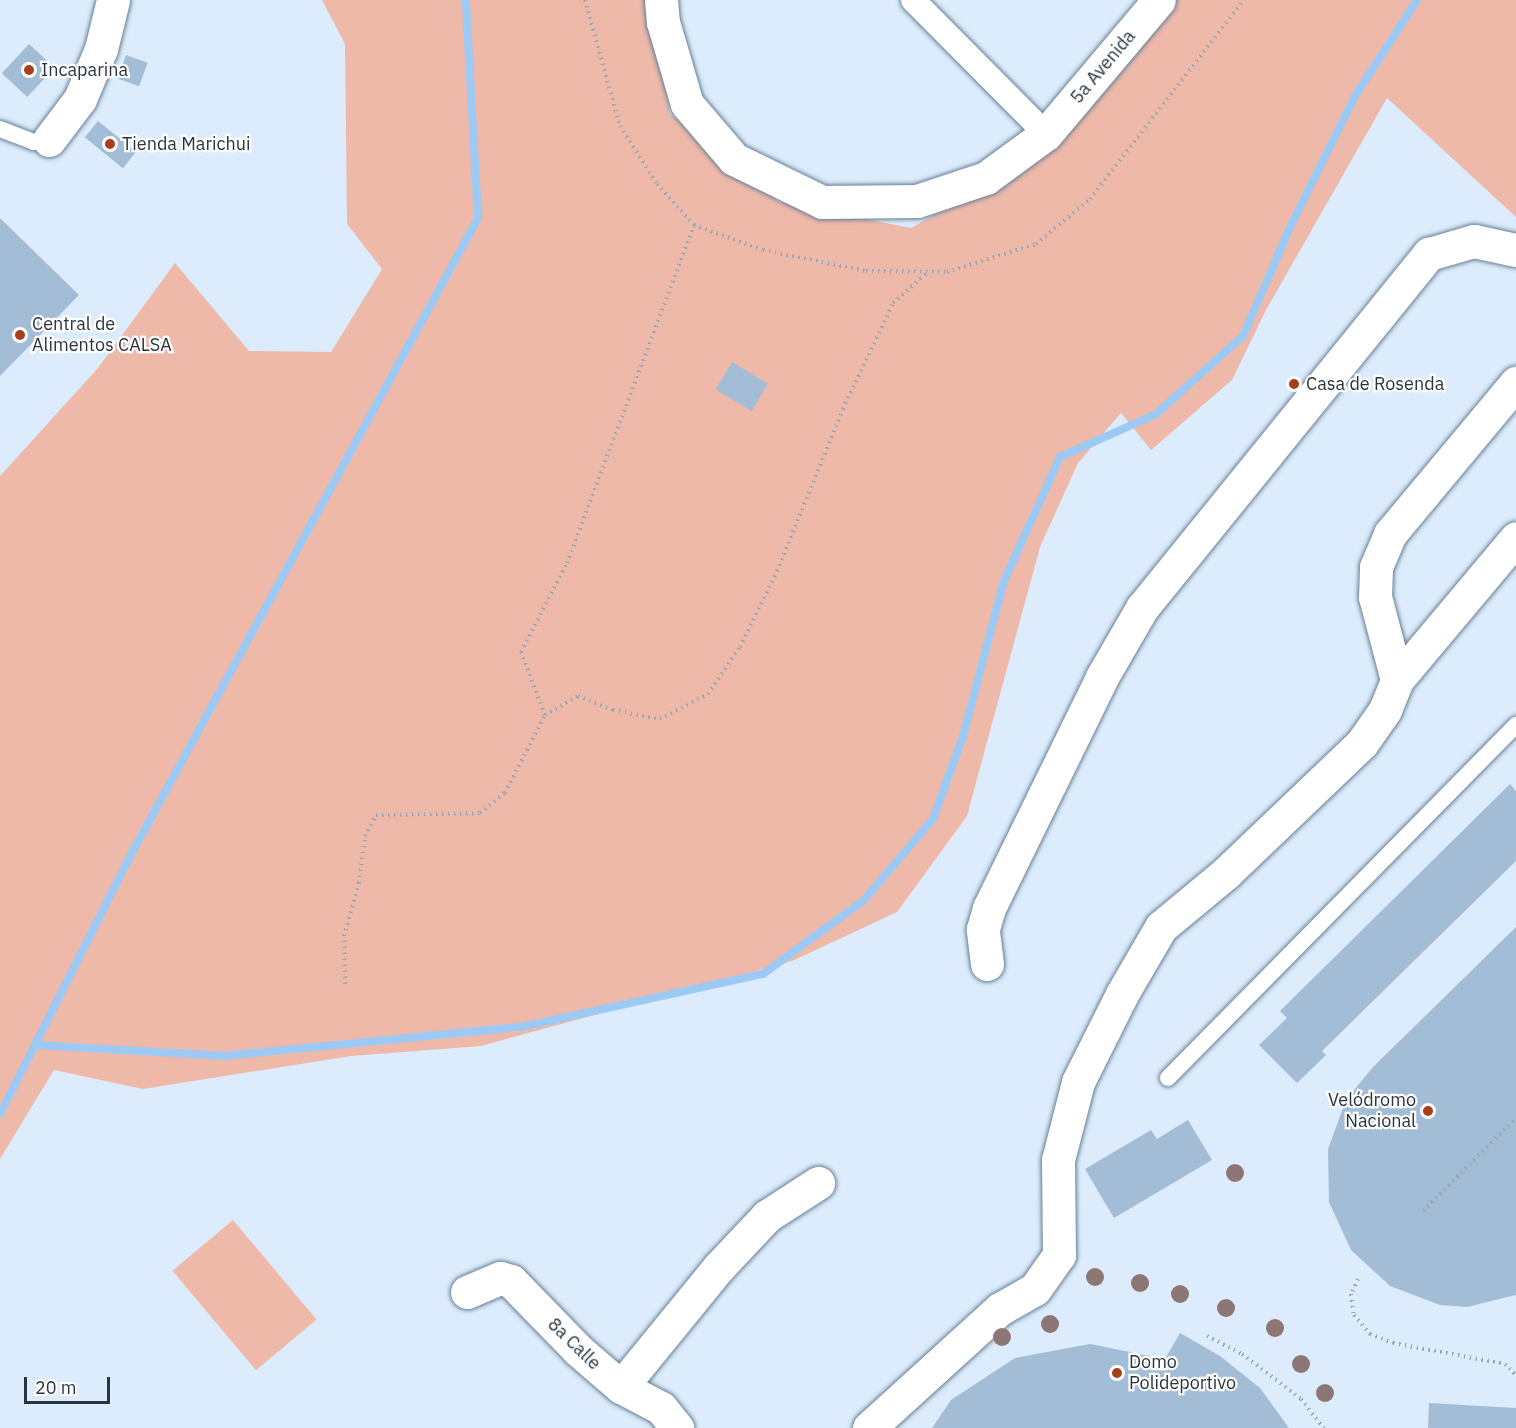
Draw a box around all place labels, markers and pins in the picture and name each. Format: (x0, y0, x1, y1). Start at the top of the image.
place label: Incaparina (41, 59, 128, 81)
marker: Incaparina (22, 63, 36, 77)
place label: Tienda Marichui (122, 133, 251, 155)
marker: Tienda Marichui (103, 137, 117, 151)
place label: Central de Alimentos CALSA (32, 314, 172, 356)
marker: Central de Alimentos CALSA (13, 328, 27, 342)
place label: Casa de Rosenda (1306, 373, 1444, 395)
marker: Casa de Rosenda (1287, 377, 1301, 391)
place label: Velódromo Nacional (1328, 1090, 1416, 1132)
marker: Velódromo Nacional (1421, 1104, 1435, 1118)
place label: Domo Polideportivo (1129, 1352, 1236, 1394)
marker: Domo Polideportivo (1110, 1366, 1124, 1380)

